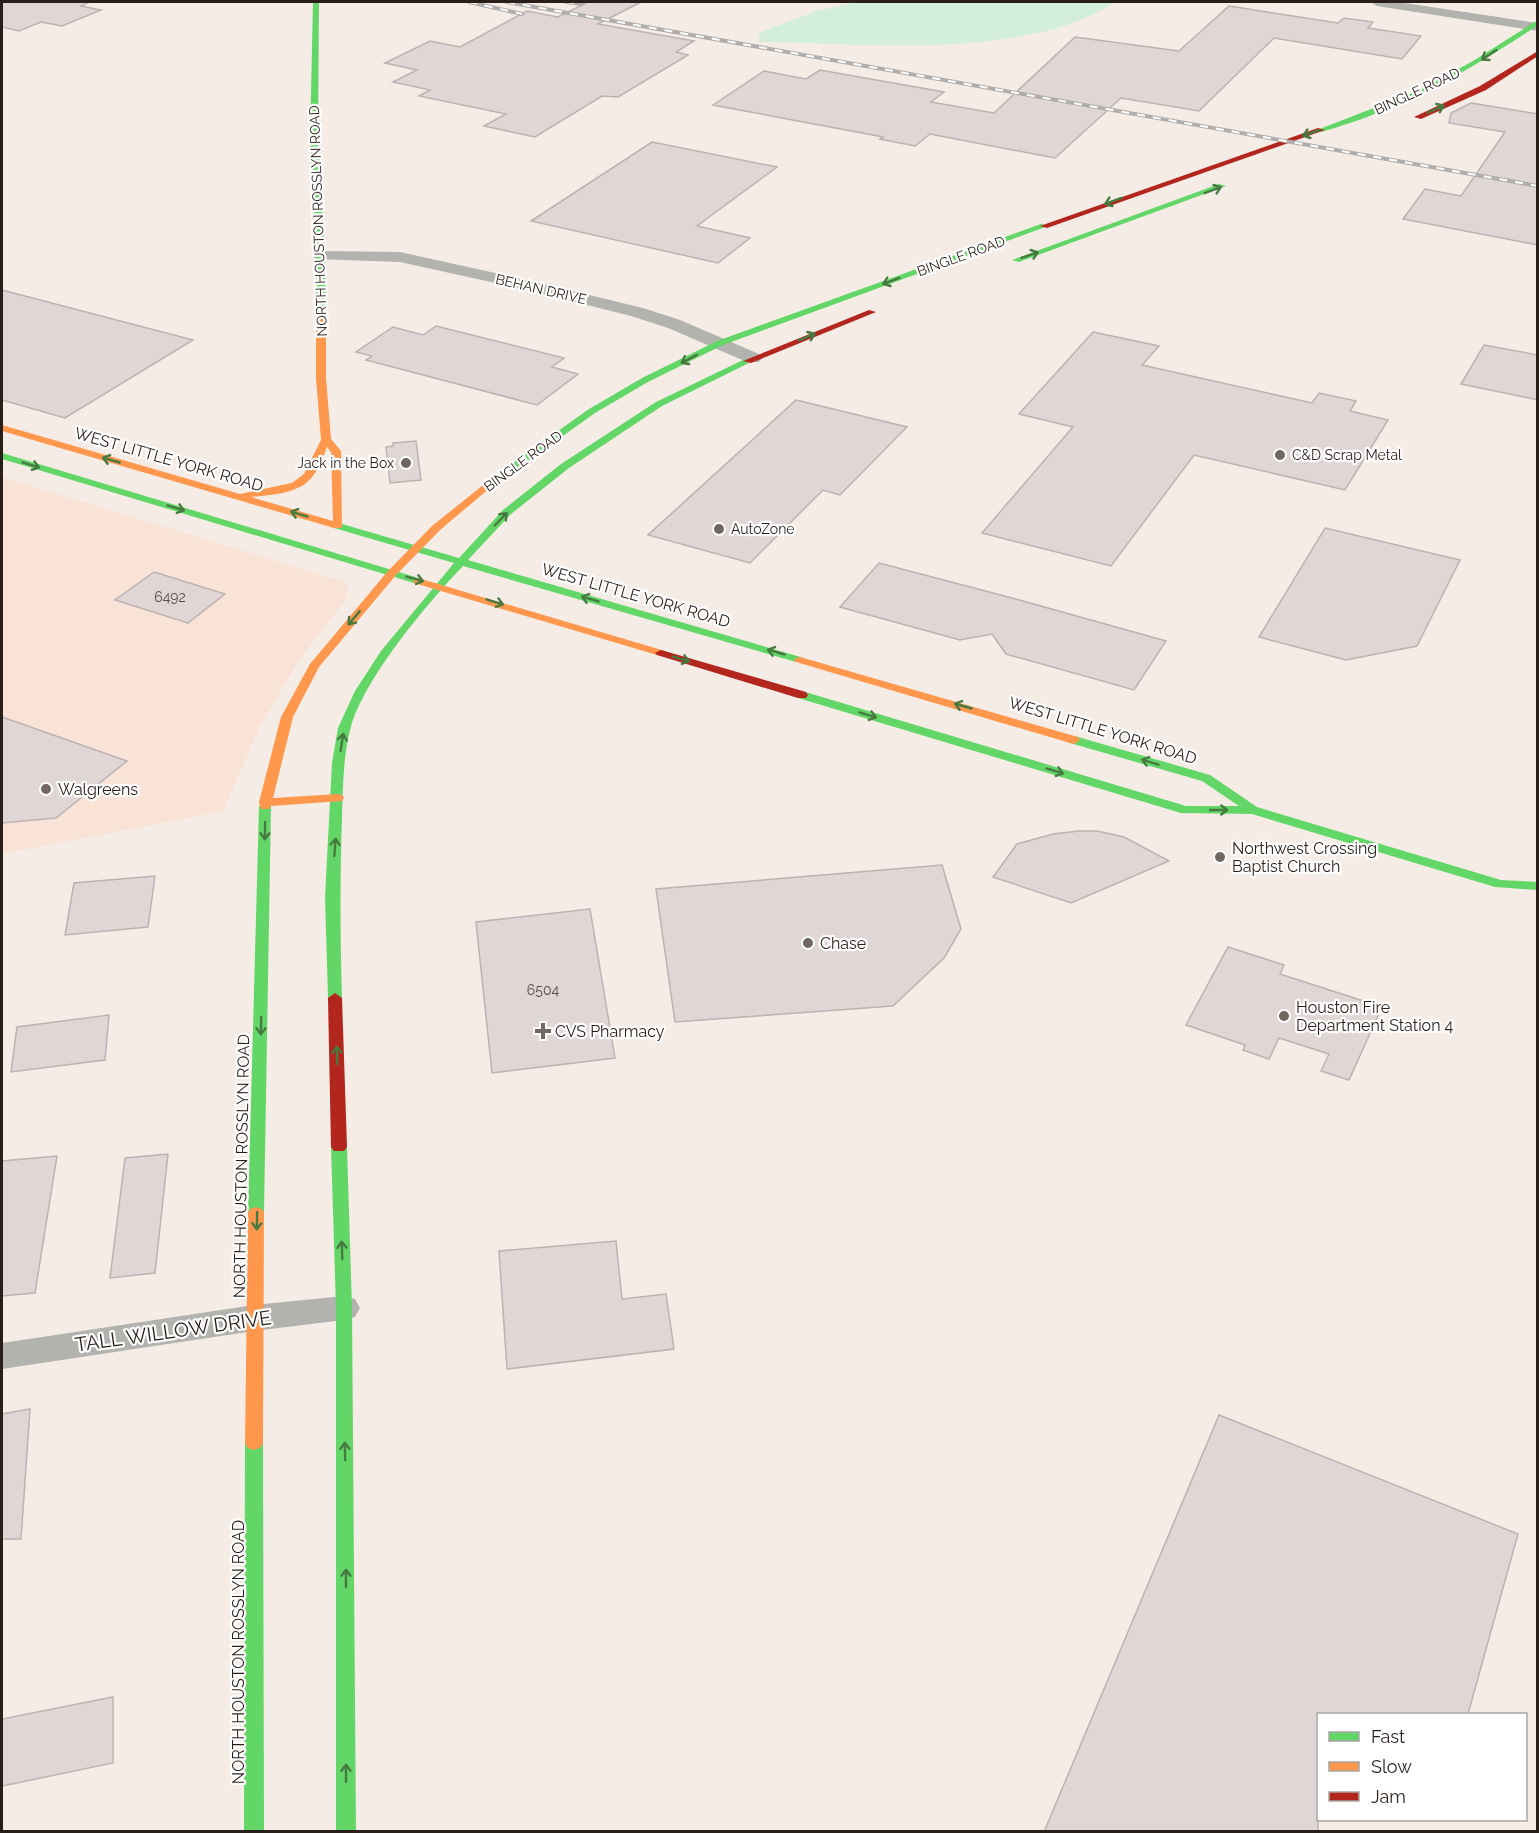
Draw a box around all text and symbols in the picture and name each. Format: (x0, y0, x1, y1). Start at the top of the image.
one-way arrow (1481, 49, 1498, 61)
street label: BINGLE ROAD (1372, 64, 1462, 118)
one-way arrow (1426, 103, 1444, 114)
street label: NORTH HOUSTON ROSSLYN ROAD (306, 105, 330, 337)
one-way arrow (1302, 129, 1321, 140)
one-way arrow (1203, 183, 1222, 194)
one-way arrow (1105, 196, 1123, 207)
street label: BINGLE ROAD (915, 233, 1007, 279)
one-way arrow (1020, 249, 1039, 260)
street label: BEHAN DRIVE (494, 271, 588, 307)
one-way arrow (882, 277, 901, 288)
one-way arrow (797, 331, 816, 342)
one-way arrow (681, 353, 699, 365)
street label: WEST LITTLE YORK ROAD (72, 423, 265, 496)
street label: BINGLE ROAD (481, 427, 565, 495)
place label: C&D Scrap Metal (1292, 447, 1402, 463)
marker: C&D Scrap Metal (1273, 448, 1287, 462)
one-way arrow (102, 453, 121, 465)
place label: Jack in the Box (297, 455, 394, 471)
marker: Jack in the Box (399, 456, 413, 470)
one-way arrow (21, 460, 40, 471)
one-way arrow (166, 503, 185, 514)
one-way arrow (290, 508, 309, 519)
one-way arrow (494, 511, 509, 526)
place label: AutoZone (731, 521, 795, 537)
marker: AutoZone (712, 522, 726, 536)
street label: WEST LITTLE YORK ROAD (539, 559, 732, 632)
one-way arrow (405, 574, 424, 586)
house number: 6492 (154, 589, 186, 605)
one-way arrow (581, 593, 600, 604)
one-way arrow (485, 597, 504, 608)
one-way arrow (348, 610, 361, 626)
one-way arrow (766, 646, 785, 657)
one-way arrow (671, 654, 690, 665)
street label: WEST LITTLE YORK ROAD (1007, 693, 1199, 768)
one-way arrow (954, 700, 973, 712)
one-way arrow (858, 710, 877, 721)
one-way arrow (336, 733, 347, 753)
one-way arrow (1141, 756, 1160, 767)
one-way arrow (1045, 766, 1064, 777)
place label: Walgreens (58, 780, 138, 799)
marker: Walgreens (39, 782, 53, 796)
one-way arrow (1208, 804, 1228, 816)
one-way arrow (259, 820, 271, 840)
one-way arrow (330, 838, 341, 858)
place label: Northwest Crossing Baptist Church (1232, 839, 1377, 876)
marker: Northwest Crossing Baptist Church (1213, 850, 1227, 864)
place label: Chase (820, 934, 866, 953)
marker: Chase (801, 936, 815, 950)
house number: 6504 (527, 982, 559, 998)
place label: Houston Fire Department Station 4 (1296, 998, 1454, 1035)
marker: Houston Fire Department Station 4 (1277, 1009, 1291, 1023)
one-way arrow (255, 1015, 266, 1035)
place label: CVS Pharmacy (555, 1022, 665, 1041)
marker: CVS Pharmacy (536, 1024, 550, 1038)
street label: NORTH HOUSTON ROSSLYN ROAD (230, 1034, 253, 1298)
one-way arrow (331, 1046, 342, 1066)
one-way arrow (251, 1210, 262, 1230)
one-way arrow (337, 1241, 348, 1261)
street label: TALL WILLOW DRIVE (73, 1305, 273, 1357)
one-way arrow (339, 1441, 351, 1461)
street label: NORTH HOUSTON ROSSLYN ROAD (229, 1520, 248, 1784)
one-way arrow (340, 1569, 352, 1589)
legend (1317, 1713, 1527, 1821)
text: Fast (1371, 1726, 1405, 1747)
text: Slow (1371, 1756, 1412, 1777)
one-way arrow (340, 1764, 352, 1784)
text: Jam (1371, 1786, 1406, 1807)

